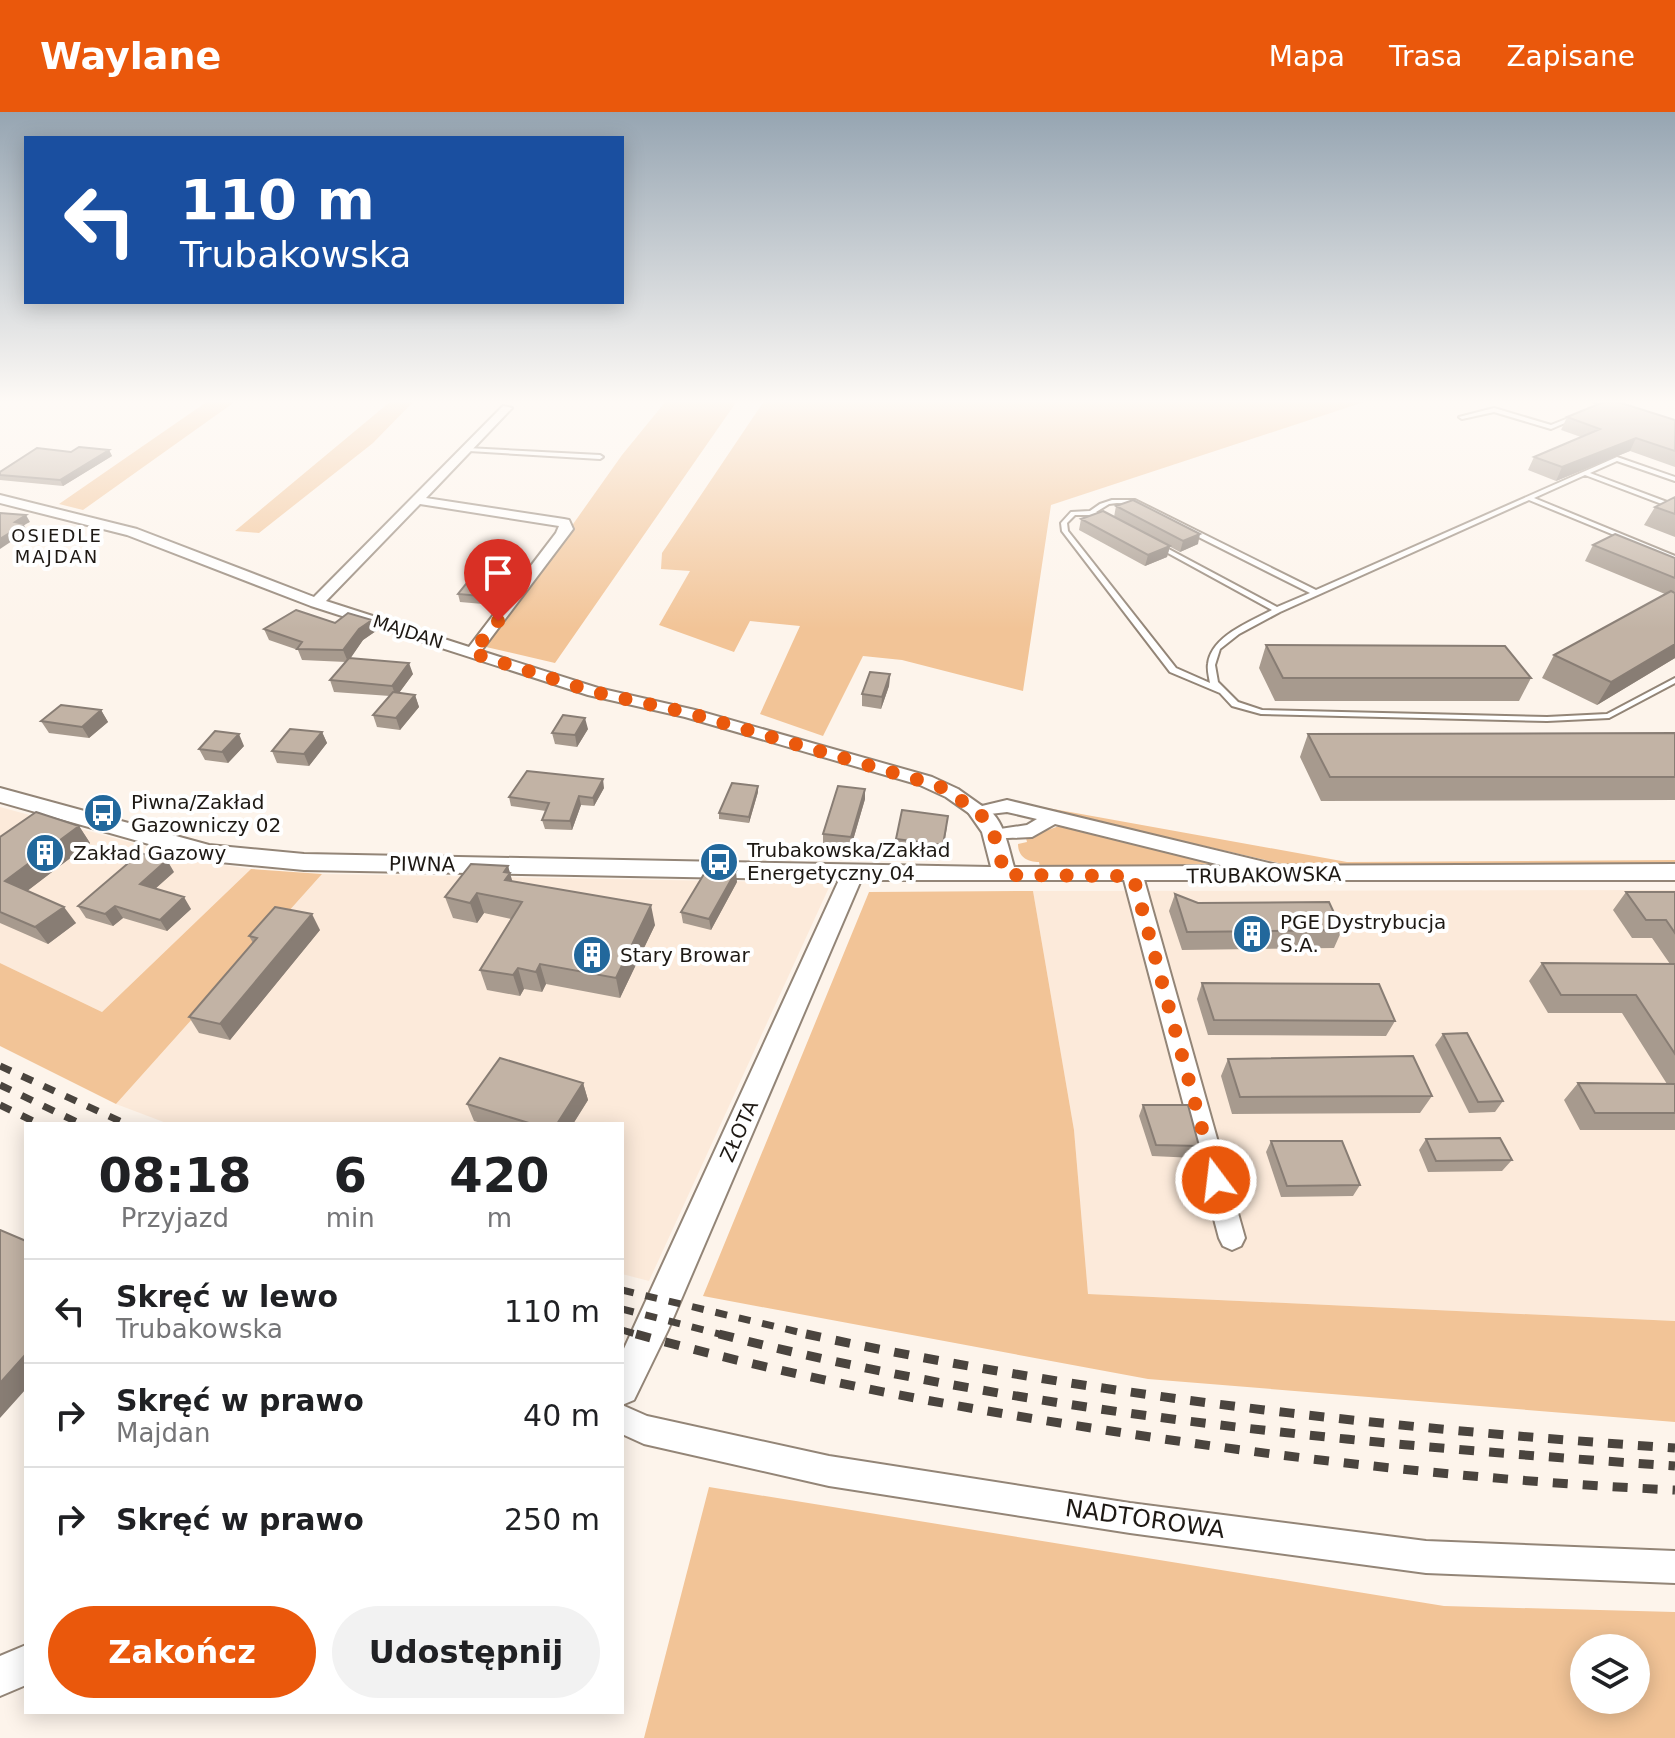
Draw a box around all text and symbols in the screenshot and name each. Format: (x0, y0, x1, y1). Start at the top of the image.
text: Waylane (40, 34, 221, 78)
text: Mapa (1269, 40, 1345, 73)
text: Trasa (1389, 40, 1462, 73)
text: Zapisane (1506, 40, 1635, 73)
text: 110 m (180, 167, 375, 232)
icon: left (48, 168, 152, 272)
text: Trubakowska (180, 234, 411, 275)
district label: OSIEDLE MAJDAN (11, 525, 103, 567)
pin (464, 539, 532, 621)
icon: arrive (476, 551, 520, 595)
street label: MAJDAN (370, 610, 446, 653)
place label: Piwna/Zakład Gazowniczy 02 (131, 790, 281, 837)
bus stop icon: Piwna/Zakład Gazowniczy 02 (82, 792, 124, 834)
building icon: Zakład Gazowy (24, 832, 66, 874)
place label: Trubakowska/Zakład Energetyczny 04 (746, 838, 950, 885)
place label: Zakład Gazowy (73, 841, 226, 865)
bus stop icon: Trubakowska/Zakład Energetyczny 04 (698, 841, 740, 883)
street label: PIWNA (389, 851, 456, 877)
street label: TRUBAKOWSKA (1185, 862, 1342, 888)
place label: PGE Dystrybucja S.A. (1280, 910, 1446, 957)
building icon: PGE Dystrybucja S.A. (1231, 913, 1273, 955)
building icon: Stary Browar (571, 934, 613, 976)
place label: Stary Browar (620, 943, 751, 967)
street label: ZŁOTA (715, 1096, 763, 1166)
position arrow (1174, 1138, 1258, 1222)
text: 08:18 (98, 1147, 251, 1203)
text: 6 (334, 1147, 367, 1203)
text: 420 (449, 1147, 549, 1203)
text: Przyjazd (121, 1203, 229, 1233)
text: min (326, 1203, 375, 1233)
text: m (487, 1203, 512, 1233)
text: Skręć w lewo (116, 1279, 338, 1314)
icon: left (48, 1289, 92, 1333)
text: 110 m (504, 1294, 600, 1329)
text: Trubakowska (116, 1314, 283, 1344)
text: Skręć w prawo (116, 1383, 364, 1418)
icon: right (48, 1393, 92, 1437)
text: 40 m (523, 1398, 600, 1433)
text: Majdan (116, 1418, 211, 1448)
street label: NADTOROWA (1063, 1494, 1227, 1544)
icon: right (48, 1497, 92, 1541)
text: Skręć w prawo (116, 1502, 364, 1537)
text: 250 m (504, 1502, 600, 1537)
button: Zakończ (48, 1606, 316, 1698)
button: Udostępnij (332, 1606, 600, 1698)
map controls (1570, 1634, 1650, 1714)
button: layers (1570, 1634, 1650, 1714)

